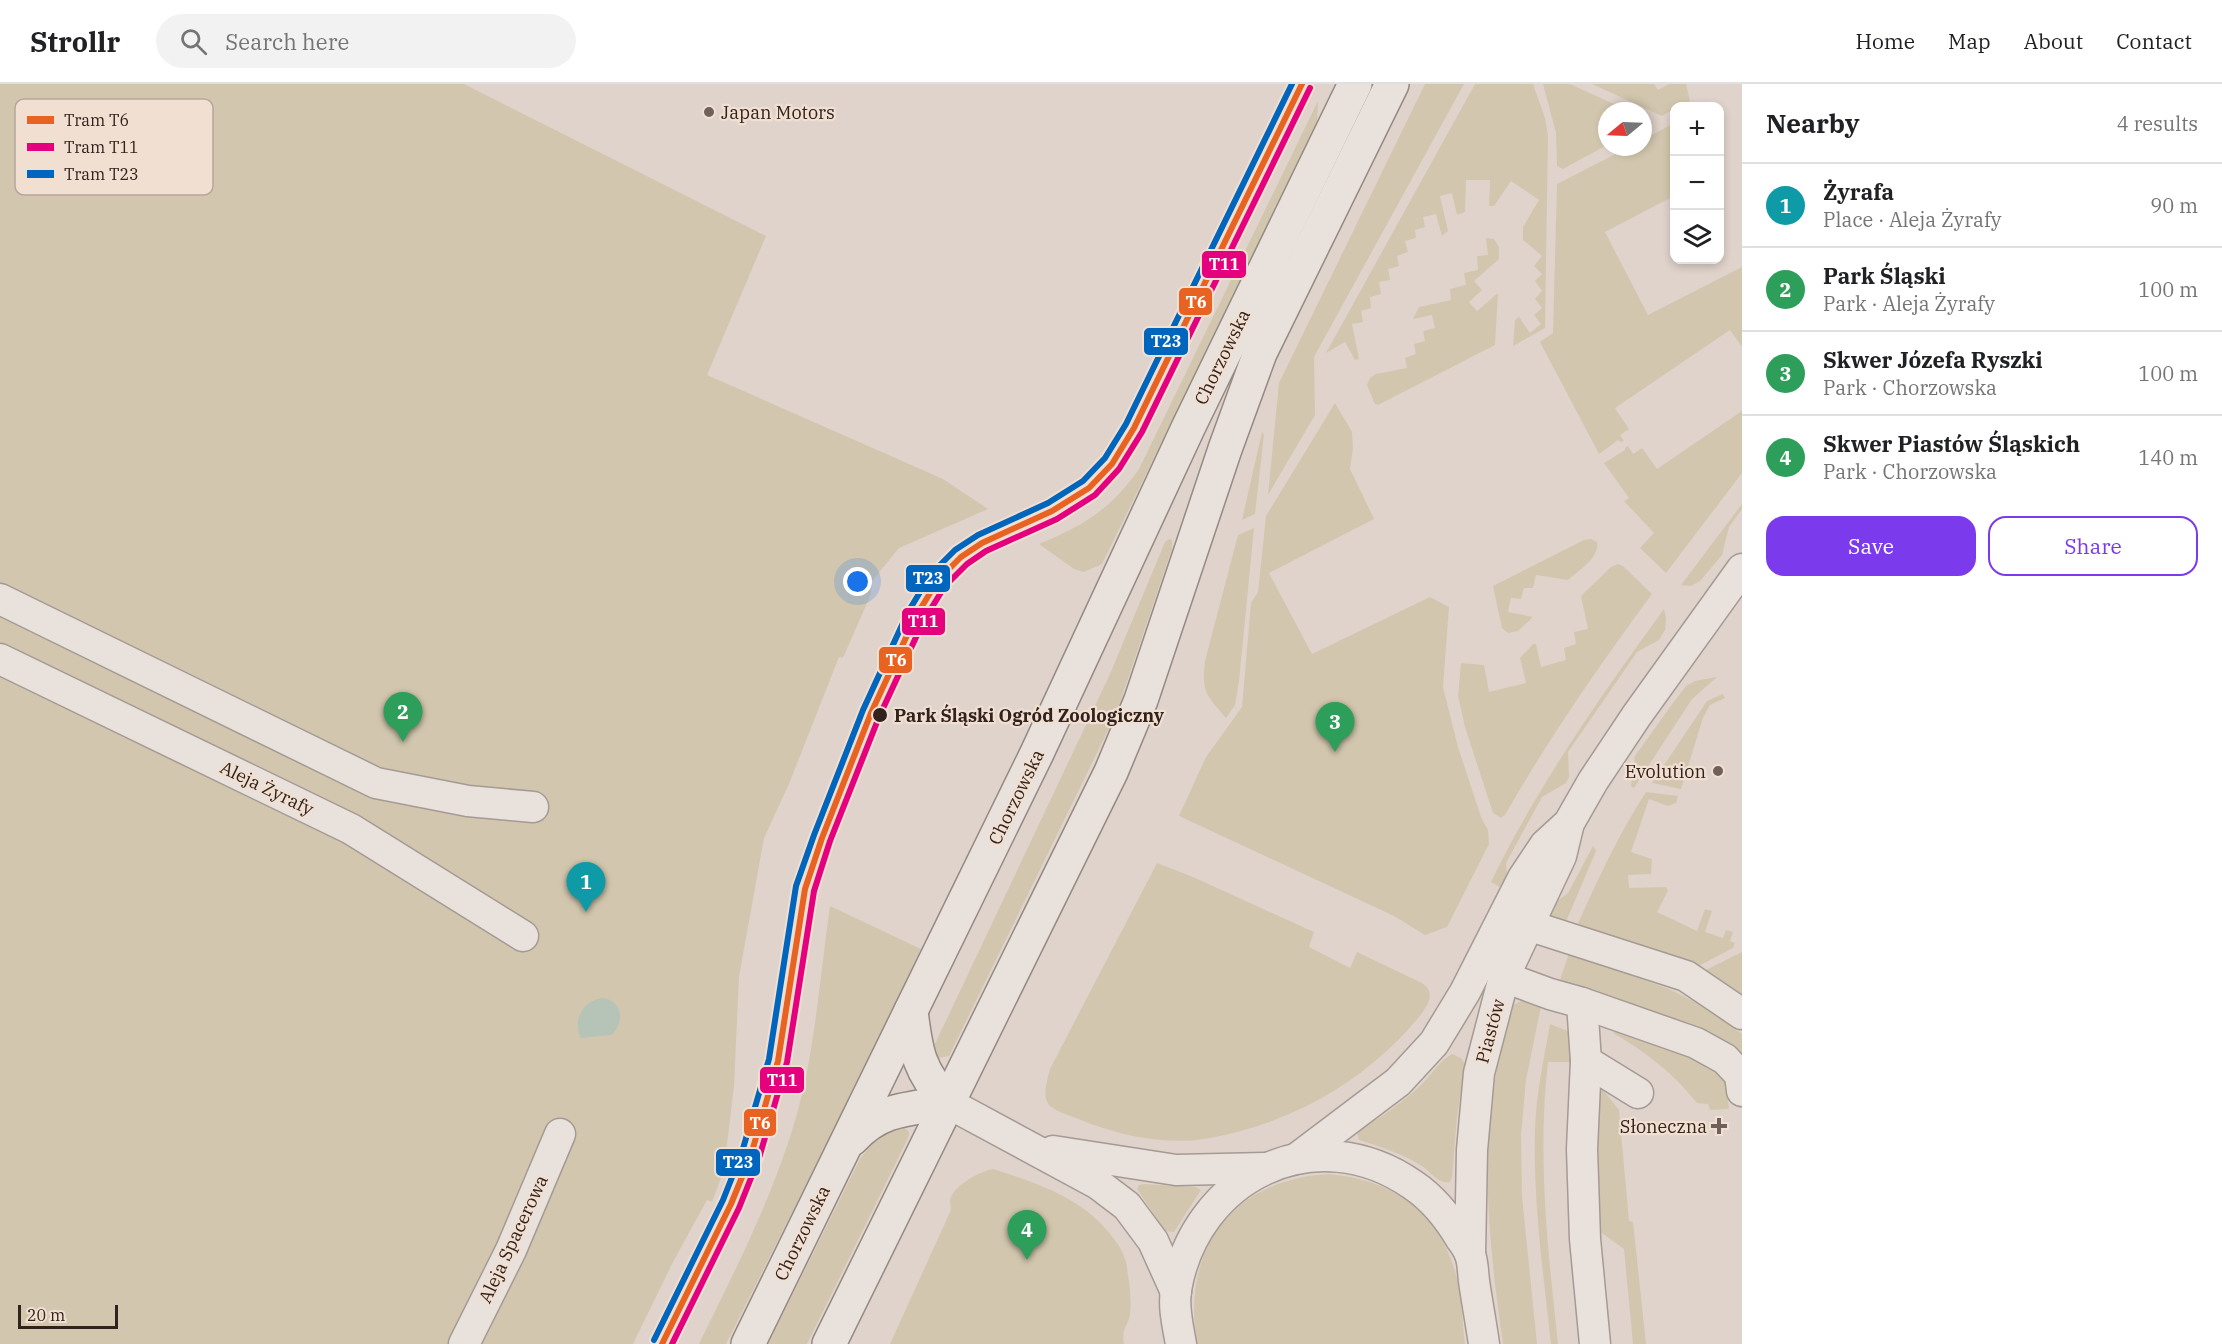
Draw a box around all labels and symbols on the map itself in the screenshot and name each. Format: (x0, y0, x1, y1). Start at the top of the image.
legend (15, 99, 213, 195)
place label: Japan Motors (721, 101, 835, 124)
north arrow (1598, 102, 1652, 156)
marker: Japan Motors (702, 105, 716, 119)
text: Tram T6 (64, 110, 129, 130)
text: Tram T11 (64, 137, 139, 157)
text: Tram T23 (64, 164, 139, 184)
line badge: T11 (1201, 250, 1247, 279)
text: T11 (1209, 254, 1239, 274)
line badge: T6 (1178, 287, 1213, 316)
text: T6 (1186, 292, 1206, 312)
street label: Chorzowska (1189, 305, 1255, 408)
line badge: T23 (1143, 327, 1189, 356)
text: T23 (1151, 331, 1181, 351)
line badge: T23 (905, 564, 951, 593)
your location (843, 567, 872, 596)
text: T23 (913, 568, 943, 588)
line badge: T11 (901, 607, 946, 636)
text: T11 (908, 611, 938, 631)
line badge: T6 (878, 646, 913, 674)
text: T6 (886, 650, 906, 670)
pin: 2 (384, 692, 422, 742)
pin: 3 (1316, 702, 1354, 752)
place label: Park Śląski Ogród Zoologiczny (894, 704, 1165, 727)
marker: Park Śląski Ogród Zoologiczny (871, 706, 889, 724)
street label: Chorzowska (983, 745, 1049, 848)
street label: Aleja Żyrafy (216, 755, 318, 821)
place label: Evolution (1625, 760, 1706, 783)
marker: Evolution (1711, 764, 1725, 778)
pin: 1 (566, 862, 606, 912)
street label: Piastów (1470, 996, 1510, 1066)
line badge: T11 (759, 1066, 805, 1094)
text: T11 (767, 1070, 797, 1090)
line badge: T6 (743, 1108, 777, 1137)
text: T6 (750, 1113, 770, 1133)
place label: Słoneczna (1620, 1115, 1707, 1138)
marker: Słoneczna (1712, 1119, 1726, 1133)
line badge: T23 (715, 1148, 761, 1177)
text: T23 (723, 1152, 753, 1172)
street label: Aleja Spacerowa (473, 1171, 553, 1307)
street label: Chorzowska (769, 1181, 835, 1284)
pin: 4 (1008, 1210, 1046, 1260)
scale bar (18, 1302, 118, 1330)

